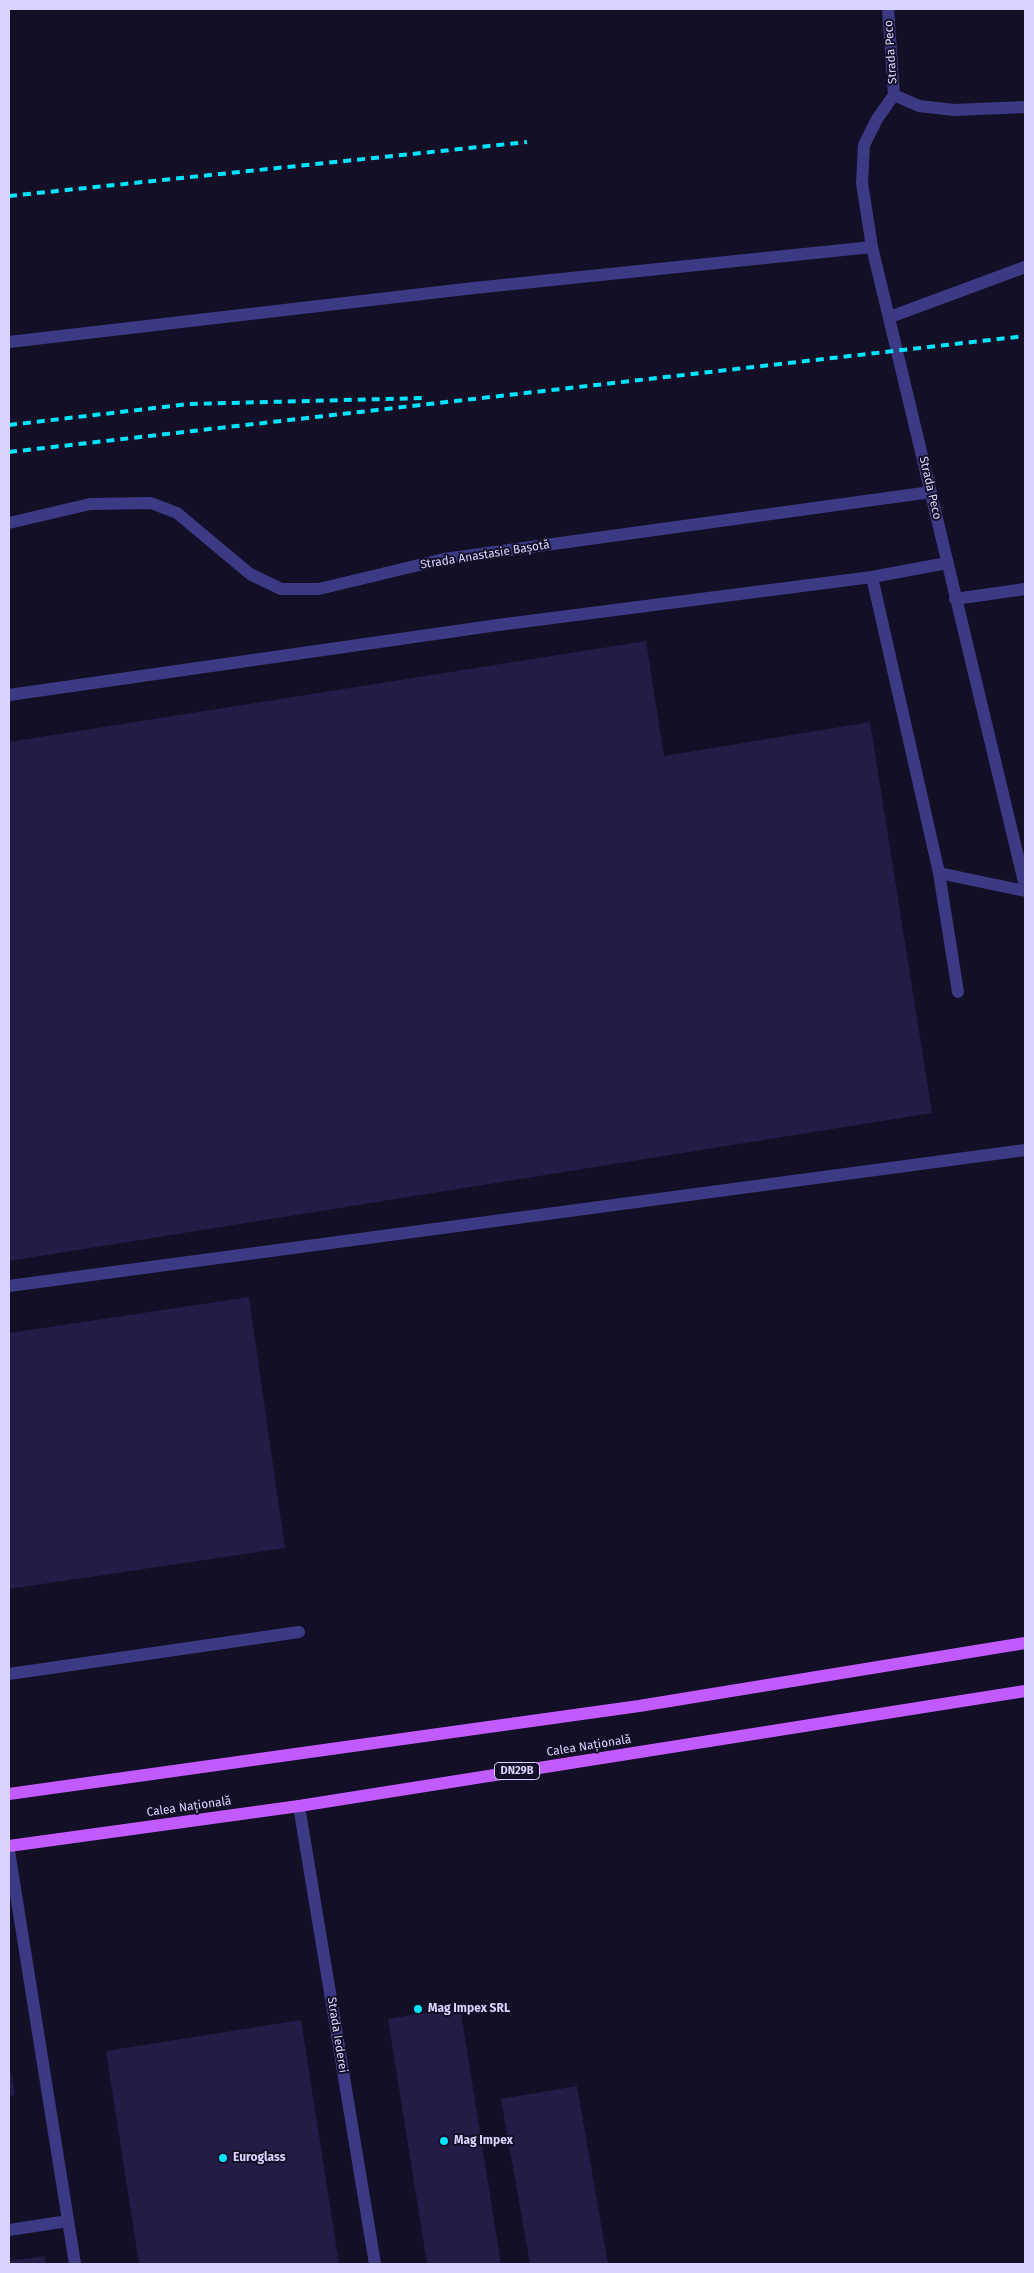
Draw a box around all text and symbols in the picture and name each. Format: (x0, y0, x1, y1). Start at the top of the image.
street label: Strada Peco (882, 19, 900, 85)
street label: Strada Peco (916, 455, 944, 521)
street label: Strada Anastasie Bașotă (419, 538, 551, 572)
street label: Calea Națională (546, 1732, 632, 1760)
road number: DN29B (494, 1762, 540, 1780)
street label: Calea Națională (146, 1794, 232, 1820)
street label: Strada Iederei (324, 1996, 350, 2074)
place label: Mag Impex SRL (428, 2002, 510, 2016)
marker: Mag Impex SRL (412, 2003, 424, 2015)
place label: Mag Impex (454, 2134, 513, 2148)
marker: Mag Impex (438, 2135, 450, 2147)
place label: Euroglass (233, 2151, 286, 2165)
marker: Euroglass (217, 2152, 229, 2164)

